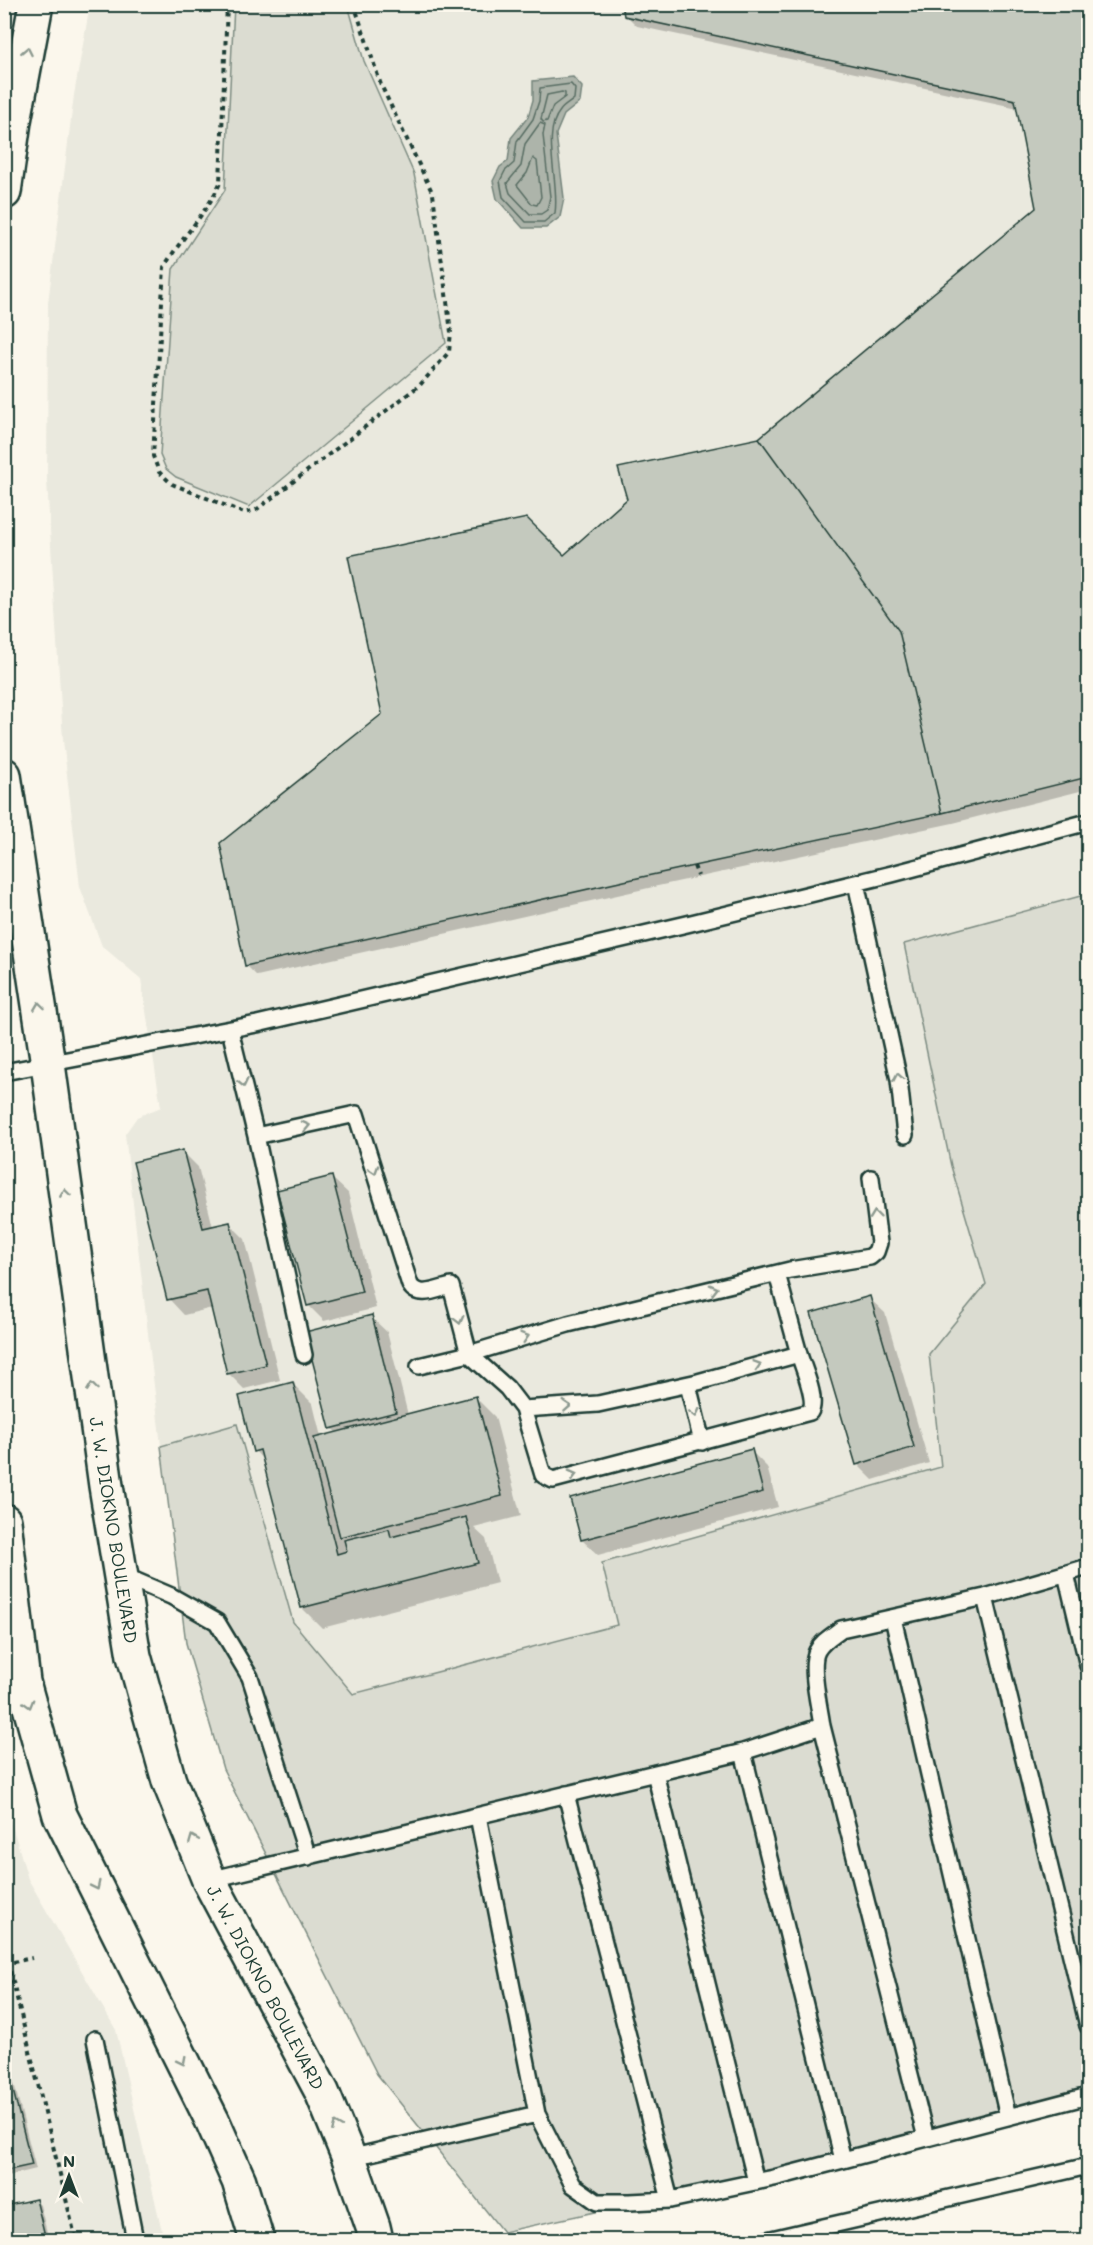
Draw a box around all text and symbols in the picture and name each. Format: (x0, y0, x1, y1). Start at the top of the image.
one-way arrow (21, 46, 33, 56)
one-way arrow (34, 1001, 46, 1010)
one-way arrow (893, 1072, 905, 1082)
one-way arrow (236, 1077, 249, 1087)
one-way arrow (301, 1120, 311, 1133)
one-way arrow (367, 1164, 379, 1175)
one-way arrow (60, 1189, 72, 1198)
one-way arrow (870, 1211, 882, 1220)
one-way arrow (708, 1284, 718, 1297)
one-way arrow (452, 1315, 465, 1325)
one-way arrow (519, 1332, 530, 1344)
one-way arrow (751, 1360, 762, 1372)
one-way arrow (86, 1382, 98, 1391)
one-way arrow (562, 1400, 571, 1413)
one-way arrow (688, 1408, 701, 1418)
street label: J. W. DIOKNO BOULEVARD (84, 1415, 144, 1645)
one-way arrow (568, 1470, 578, 1483)
one-way arrow (22, 1698, 34, 1709)
one-way arrow (188, 1834, 200, 1845)
one-way arrow (88, 1880, 100, 1891)
street label: J. W. DIOKNO BOULEVARD (202, 1880, 330, 2094)
one-way arrow (175, 2054, 187, 2065)
one-way arrow (331, 2121, 343, 2132)
north arrow (39, 2146, 99, 2206)
text: N (63, 2150, 75, 2171)

